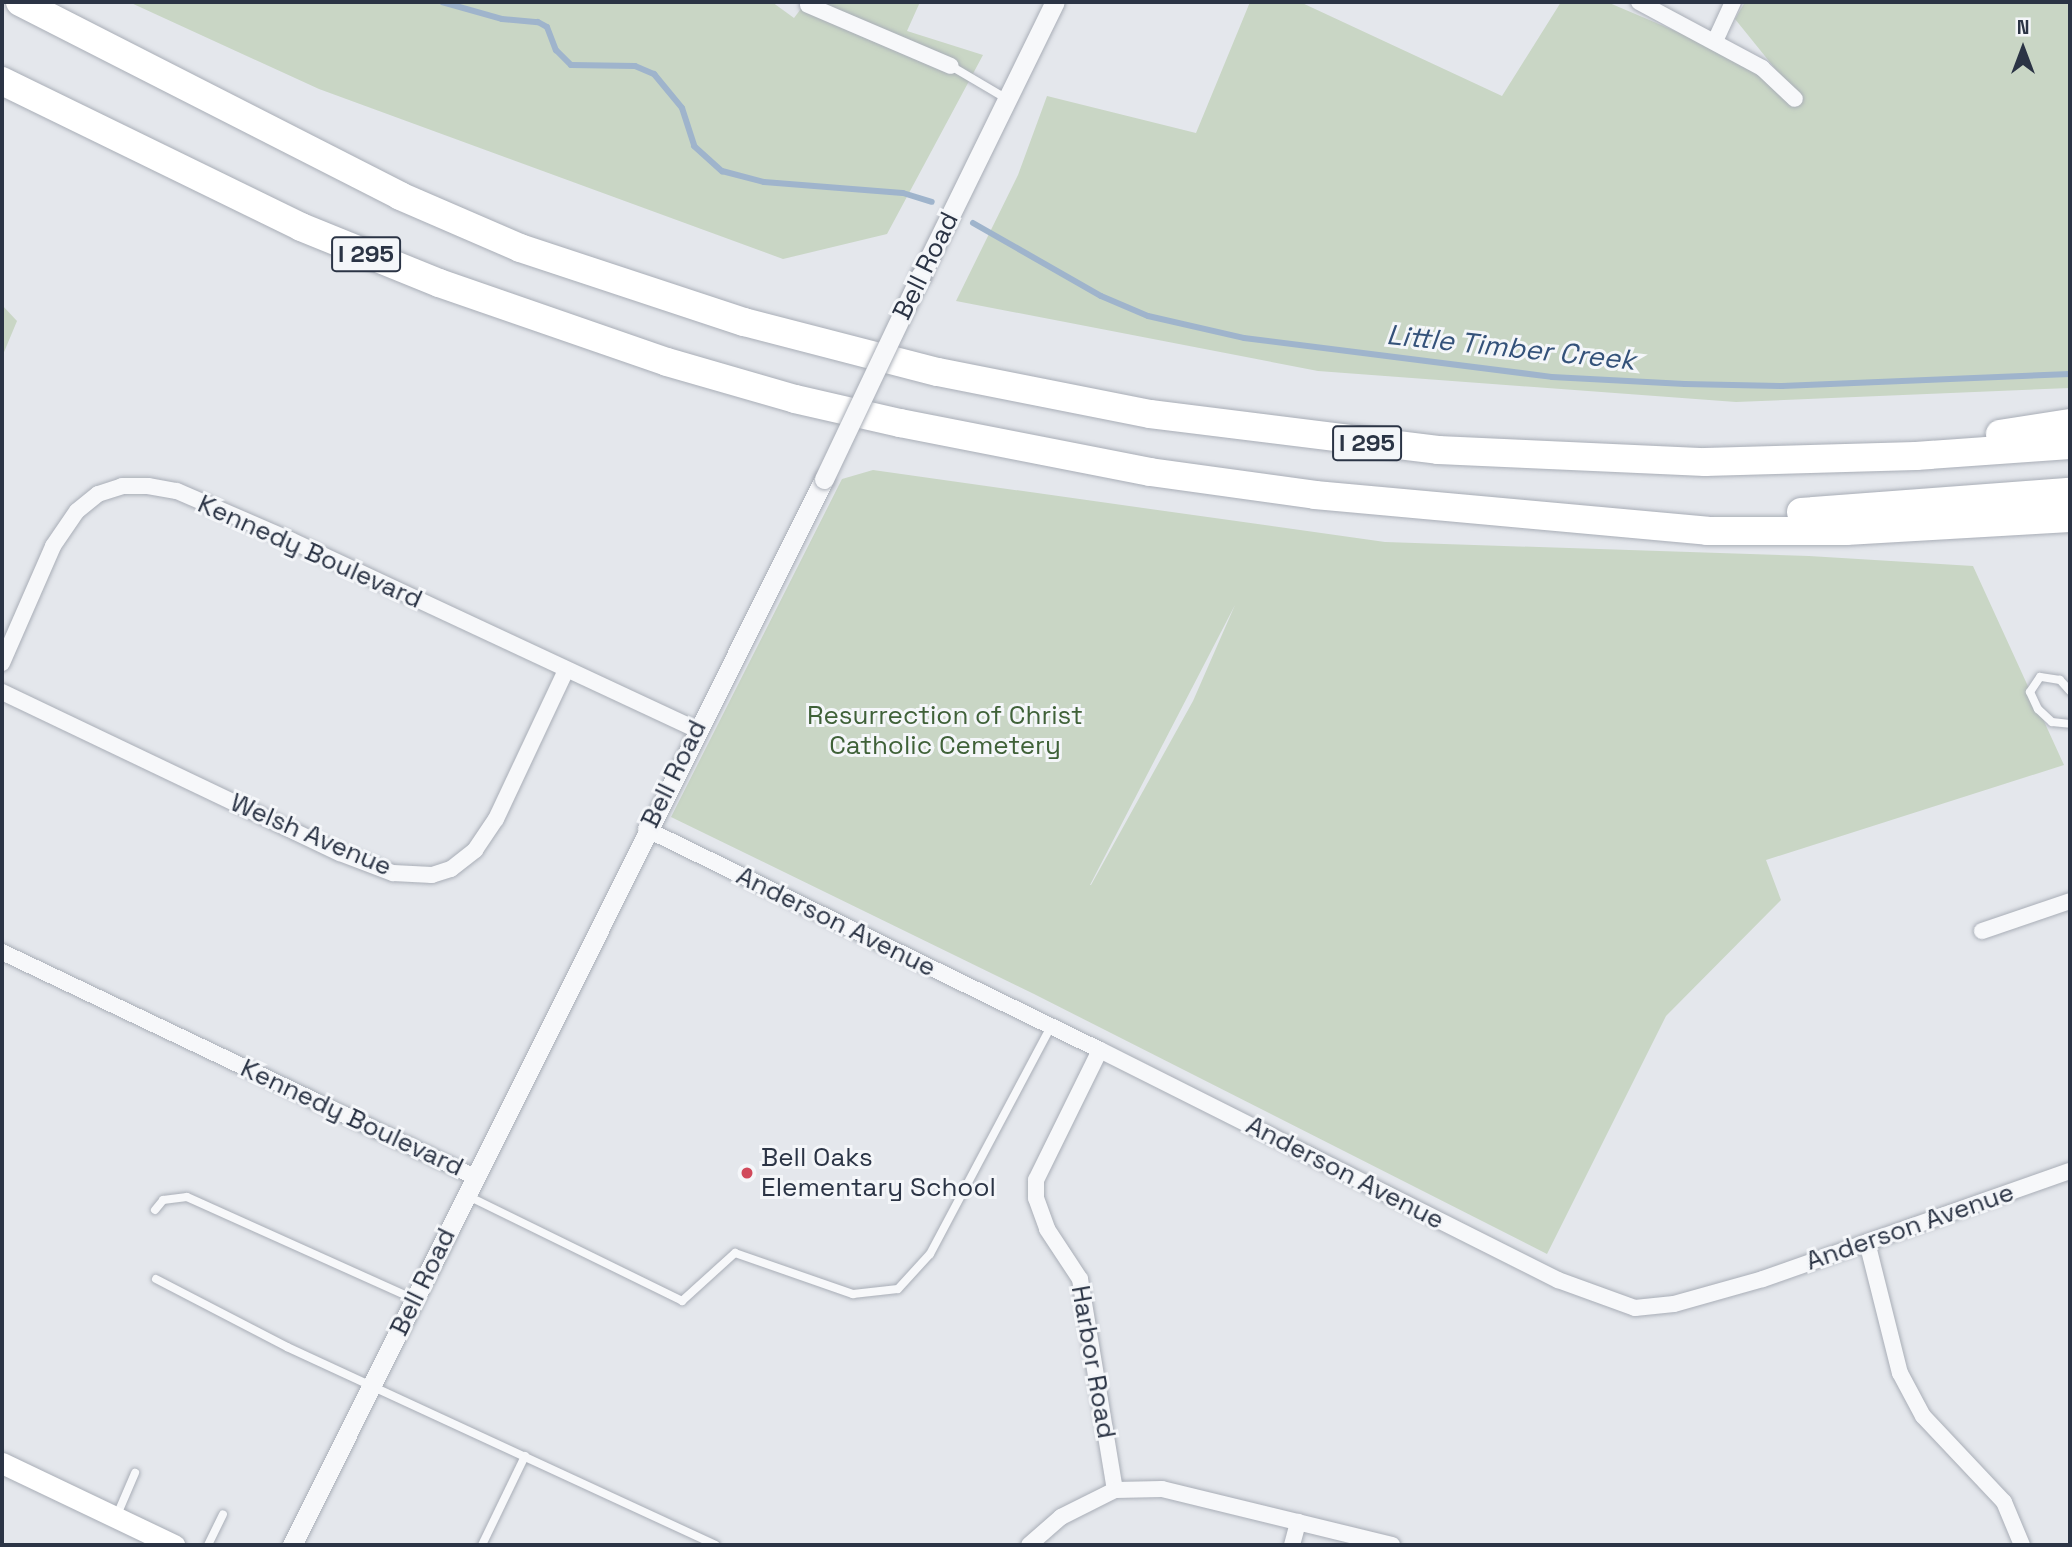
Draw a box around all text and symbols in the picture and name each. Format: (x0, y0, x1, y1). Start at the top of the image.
north arrow (1988, 14, 2058, 84)
text: N (2017, 15, 2029, 40)
street label: Bell Road (887, 207, 965, 325)
road number: I 295 (331, 233, 401, 274)
water label: Little Timber Creek (1385, 317, 1637, 377)
road number: I 295 (1332, 422, 1402, 463)
street label: Kennedy Boulevard (193, 488, 427, 616)
park label: Resurrection of Christ Catholic Cemetery (807, 700, 1083, 762)
street label: Bell Road (635, 715, 713, 833)
street label: Welsh Avenue (226, 787, 396, 883)
street label: Anderson Avenue (731, 860, 941, 984)
street label: Kennedy Boulevard (236, 1053, 468, 1183)
street label: Anderson Avenue (1241, 1110, 1449, 1236)
place label: Bell Oaks Elementary School (761, 1142, 996, 1204)
marker: Bell Oaks Elementary School (739, 1165, 755, 1181)
street label: Anderson Avenue (1802, 1177, 2018, 1277)
street label: Bell Road (384, 1223, 462, 1341)
street label: Harbor Road (1064, 1283, 1122, 1441)

